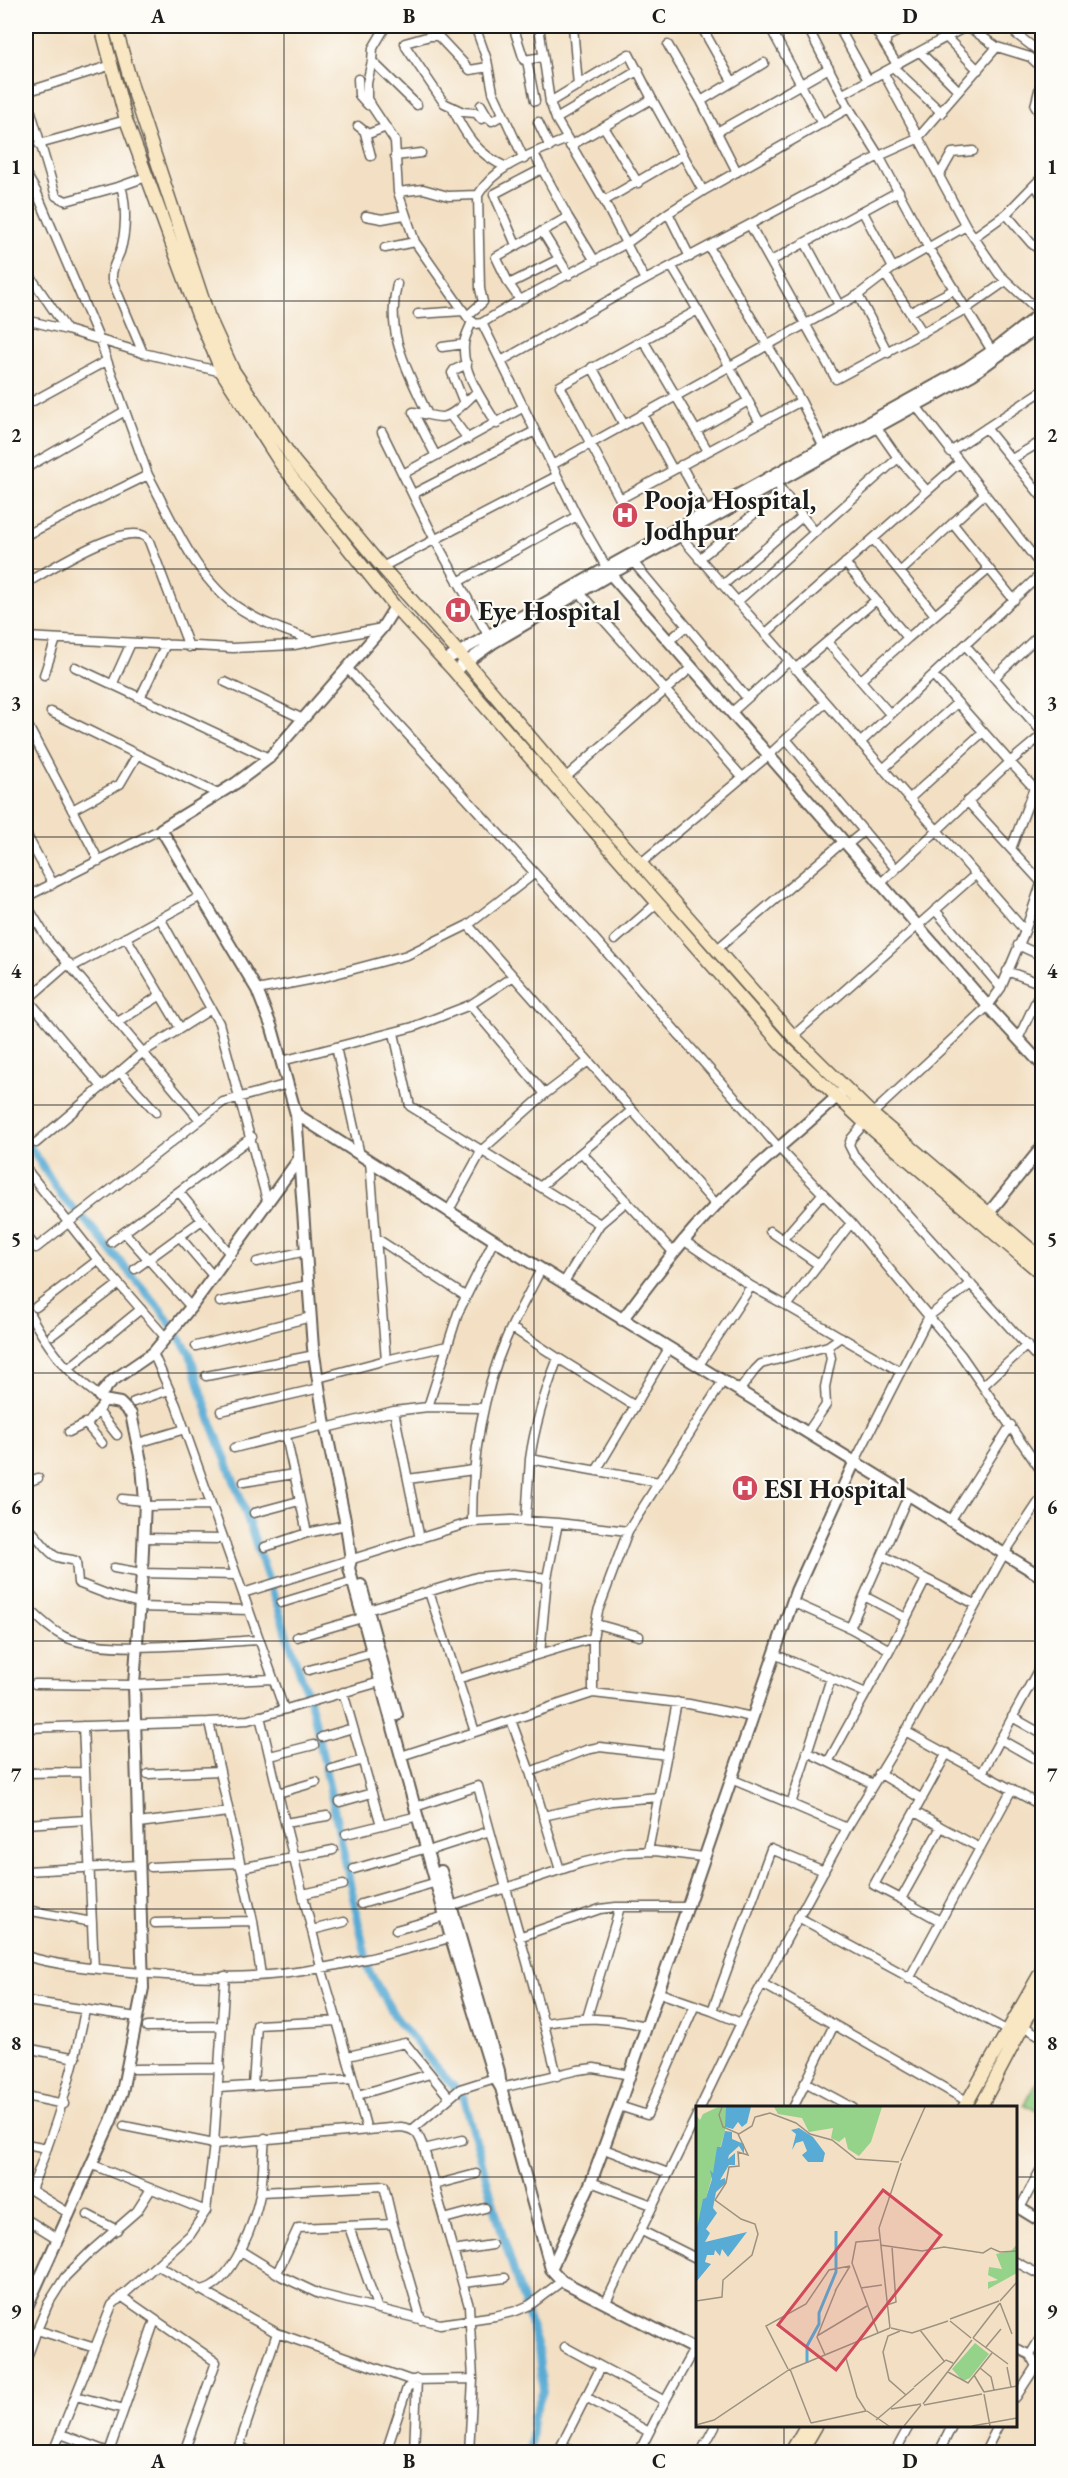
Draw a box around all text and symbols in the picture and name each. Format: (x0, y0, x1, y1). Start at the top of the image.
text: A (150, 3, 166, 29)
text: B (403, 3, 415, 29)
text: C (652, 3, 666, 29)
text: D (902, 3, 918, 29)
text: 1 (11, 154, 21, 180)
text: 1 (1047, 154, 1057, 180)
text: 2 (11, 422, 22, 448)
text: 2 (1047, 422, 1058, 448)
place label: Pooja Hospital, Jodhpur (641, 482, 816, 548)
hospital icon: Pooja Hospital, Jodhpur (610, 500, 640, 530)
place label: Eye Hospital (478, 593, 621, 628)
hospital icon: Eye Hospital (443, 595, 473, 625)
text: 3 (11, 690, 21, 716)
text: 3 (1047, 690, 1057, 716)
text: 4 (11, 958, 22, 984)
text: 4 (1047, 958, 1058, 984)
text: 5 (11, 1226, 21, 1252)
text: 5 (1047, 1226, 1057, 1252)
place label: ESI Hospital (764, 1471, 907, 1506)
hospital icon: ESI Hospital (730, 1473, 760, 1503)
text: 6 (11, 1494, 22, 1520)
text: 6 (1047, 1494, 1058, 1520)
text: 7 (11, 1762, 22, 1788)
text: 7 (1047, 1762, 1058, 1788)
text: 8 (11, 2030, 21, 2056)
text: 8 (1047, 2030, 1057, 2056)
inset map (696, 2106, 1017, 2427)
text: 9 (11, 2298, 22, 2324)
text: 9 (1047, 2298, 1058, 2324)
text: A (150, 2448, 166, 2474)
text: B (403, 2448, 415, 2474)
text: C (652, 2448, 666, 2474)
text: D (902, 2448, 918, 2474)

